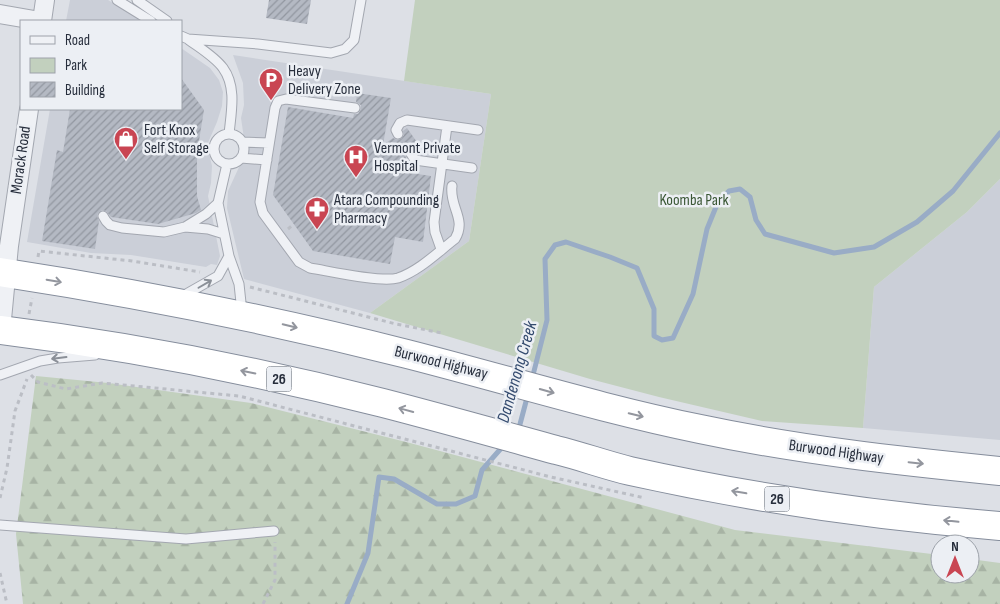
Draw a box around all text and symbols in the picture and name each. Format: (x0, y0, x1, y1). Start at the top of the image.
legend (20, 20, 182, 110)
text: Road (65, 31, 90, 50)
text: Park (65, 56, 87, 75)
place label: Heavy Delivery Zone (288, 62, 361, 99)
parking icon: Heavy Delivery Zone (258, 67, 284, 101)
text: Building (65, 81, 105, 100)
place label: Fort Knox Self Storage (144, 121, 209, 158)
street label: Morack Road (7, 125, 35, 195)
shop icon: Fort Knox Self Storage (113, 126, 139, 160)
place label: Vermont Private Hospital (374, 139, 461, 176)
hospital icon: Vermont Private Hospital (343, 144, 369, 178)
place label: Atara Compounding Pharmacy (333, 191, 439, 228)
park label: Koomba Park (659, 191, 729, 210)
pharmacy icon: Atara Compounding Pharmacy (304, 196, 330, 230)
one-way arrow (46, 277, 62, 287)
one-way arrow (197, 278, 211, 288)
water label: Dandenong Creek (493, 318, 542, 425)
one-way arrow (282, 322, 298, 331)
street label: Burwood Highway (392, 342, 490, 384)
one-way arrow (52, 353, 68, 363)
road number: 26 (266, 366, 292, 392)
one-way arrow (241, 367, 257, 376)
one-way arrow (538, 387, 554, 397)
one-way arrow (399, 404, 415, 414)
one-way arrow (627, 411, 643, 420)
street label: Burwood Highway (787, 436, 885, 468)
one-way arrow (908, 458, 924, 468)
road number: 26 (764, 486, 790, 512)
one-way arrow (731, 487, 747, 497)
one-way arrow (944, 516, 960, 526)
north arrow (930, 534, 980, 584)
text: N (951, 538, 959, 555)

